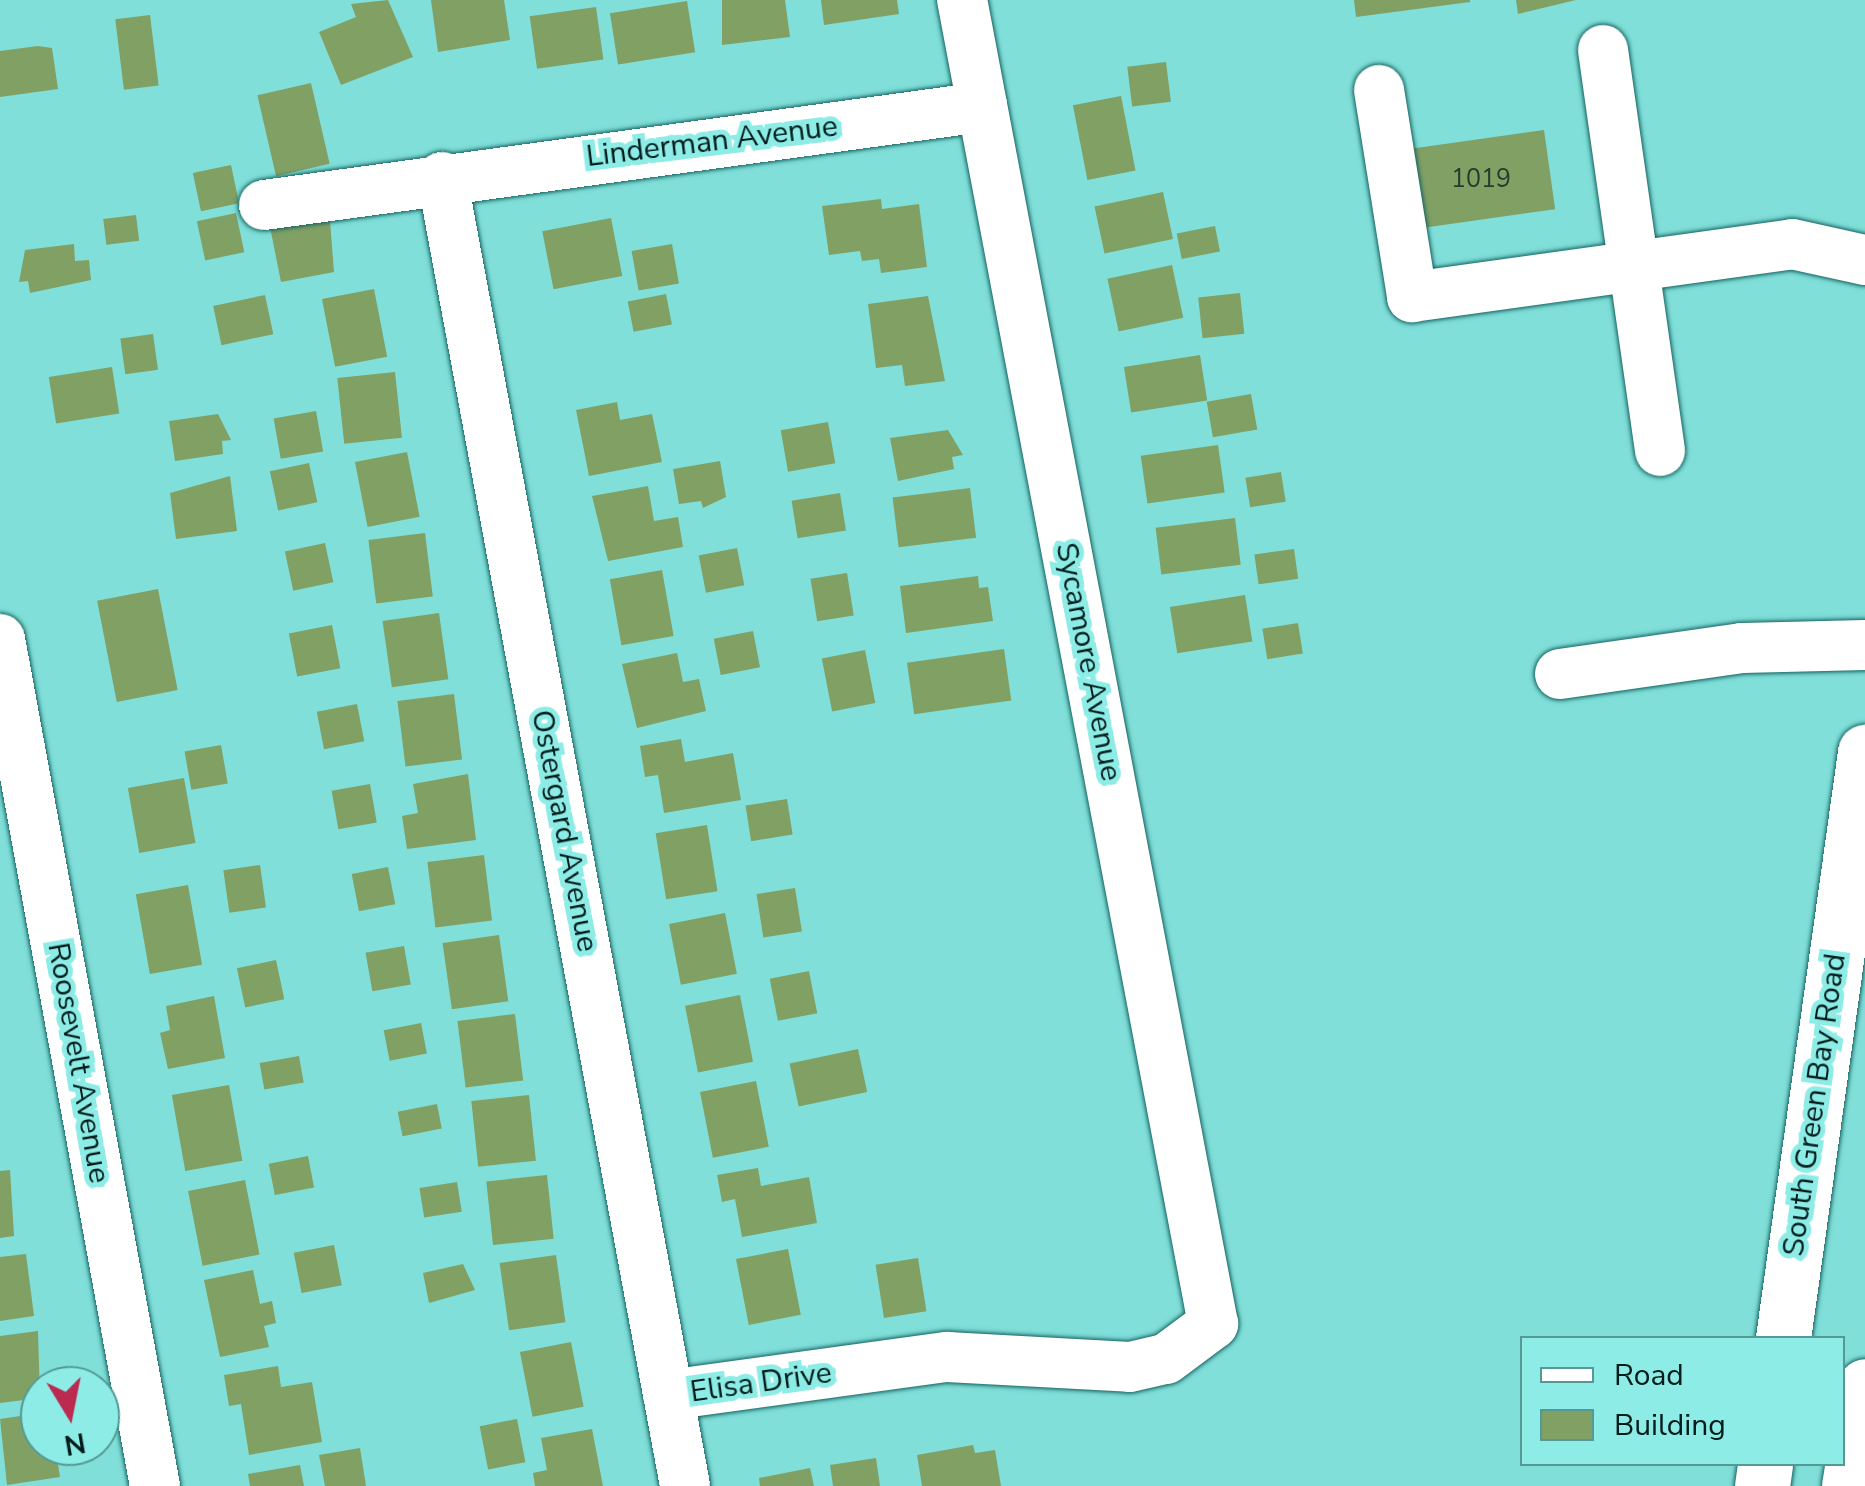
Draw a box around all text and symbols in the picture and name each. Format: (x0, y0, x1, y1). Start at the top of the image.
street label: Linderman Avenue (584, 109, 840, 175)
house number: 1019 (1451, 164, 1511, 194)
street label: Sycamore Avenue (1047, 540, 1129, 784)
street label: Ostergard Avenue (523, 707, 605, 955)
street label: Roosevelt Avenue (39, 940, 117, 1186)
street label: South Green Bay Road (1776, 951, 1854, 1259)
legend (1520, 1336, 1845, 1466)
street label: Elisa Drive (688, 1355, 834, 1411)
text: Road (1614, 1355, 1684, 1396)
north arrow (20, 1366, 120, 1466)
text: Building (1614, 1405, 1726, 1446)
text: N (61, 1423, 88, 1464)

